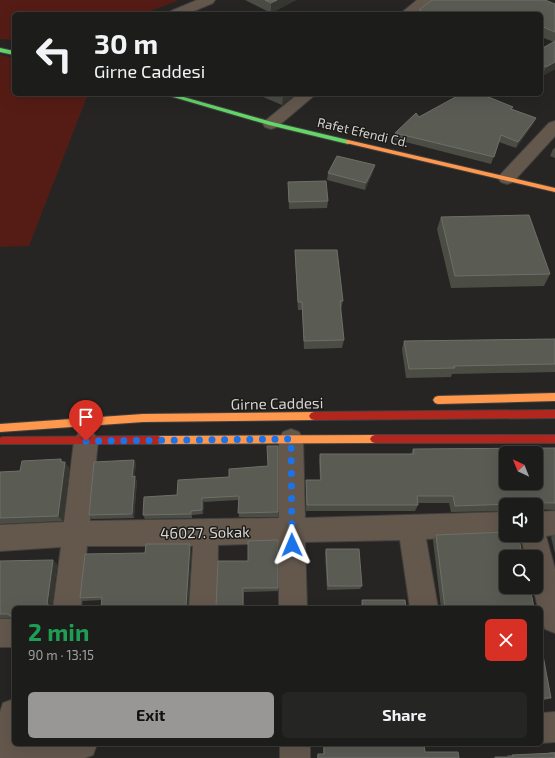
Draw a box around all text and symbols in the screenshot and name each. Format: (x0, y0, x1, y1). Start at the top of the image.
text: 30 m (94, 26, 158, 60)
icon: left (28, 28, 80, 80)
text: Girne Caddesi (94, 60, 205, 82)
street label: Rafet Efendi Cd. (316, 114, 410, 150)
street label: Girne Caddesi (231, 393, 323, 413)
pin (69, 400, 103, 441)
icon: arrive (75, 406, 97, 428)
north arrow (499, 446, 543, 490)
map controls (499, 446, 543, 594)
button: sound (499, 498, 543, 542)
street label: 46027. Sokak (160, 522, 250, 542)
position arrow (271, 524, 313, 566)
button: search (499, 550, 543, 594)
text: 2 min (28, 617, 89, 646)
button: close (485, 619, 527, 661)
text: 90 m · 13:15 (28, 647, 94, 663)
button: Exit (28, 692, 274, 738)
button: Share (282, 692, 527, 738)

